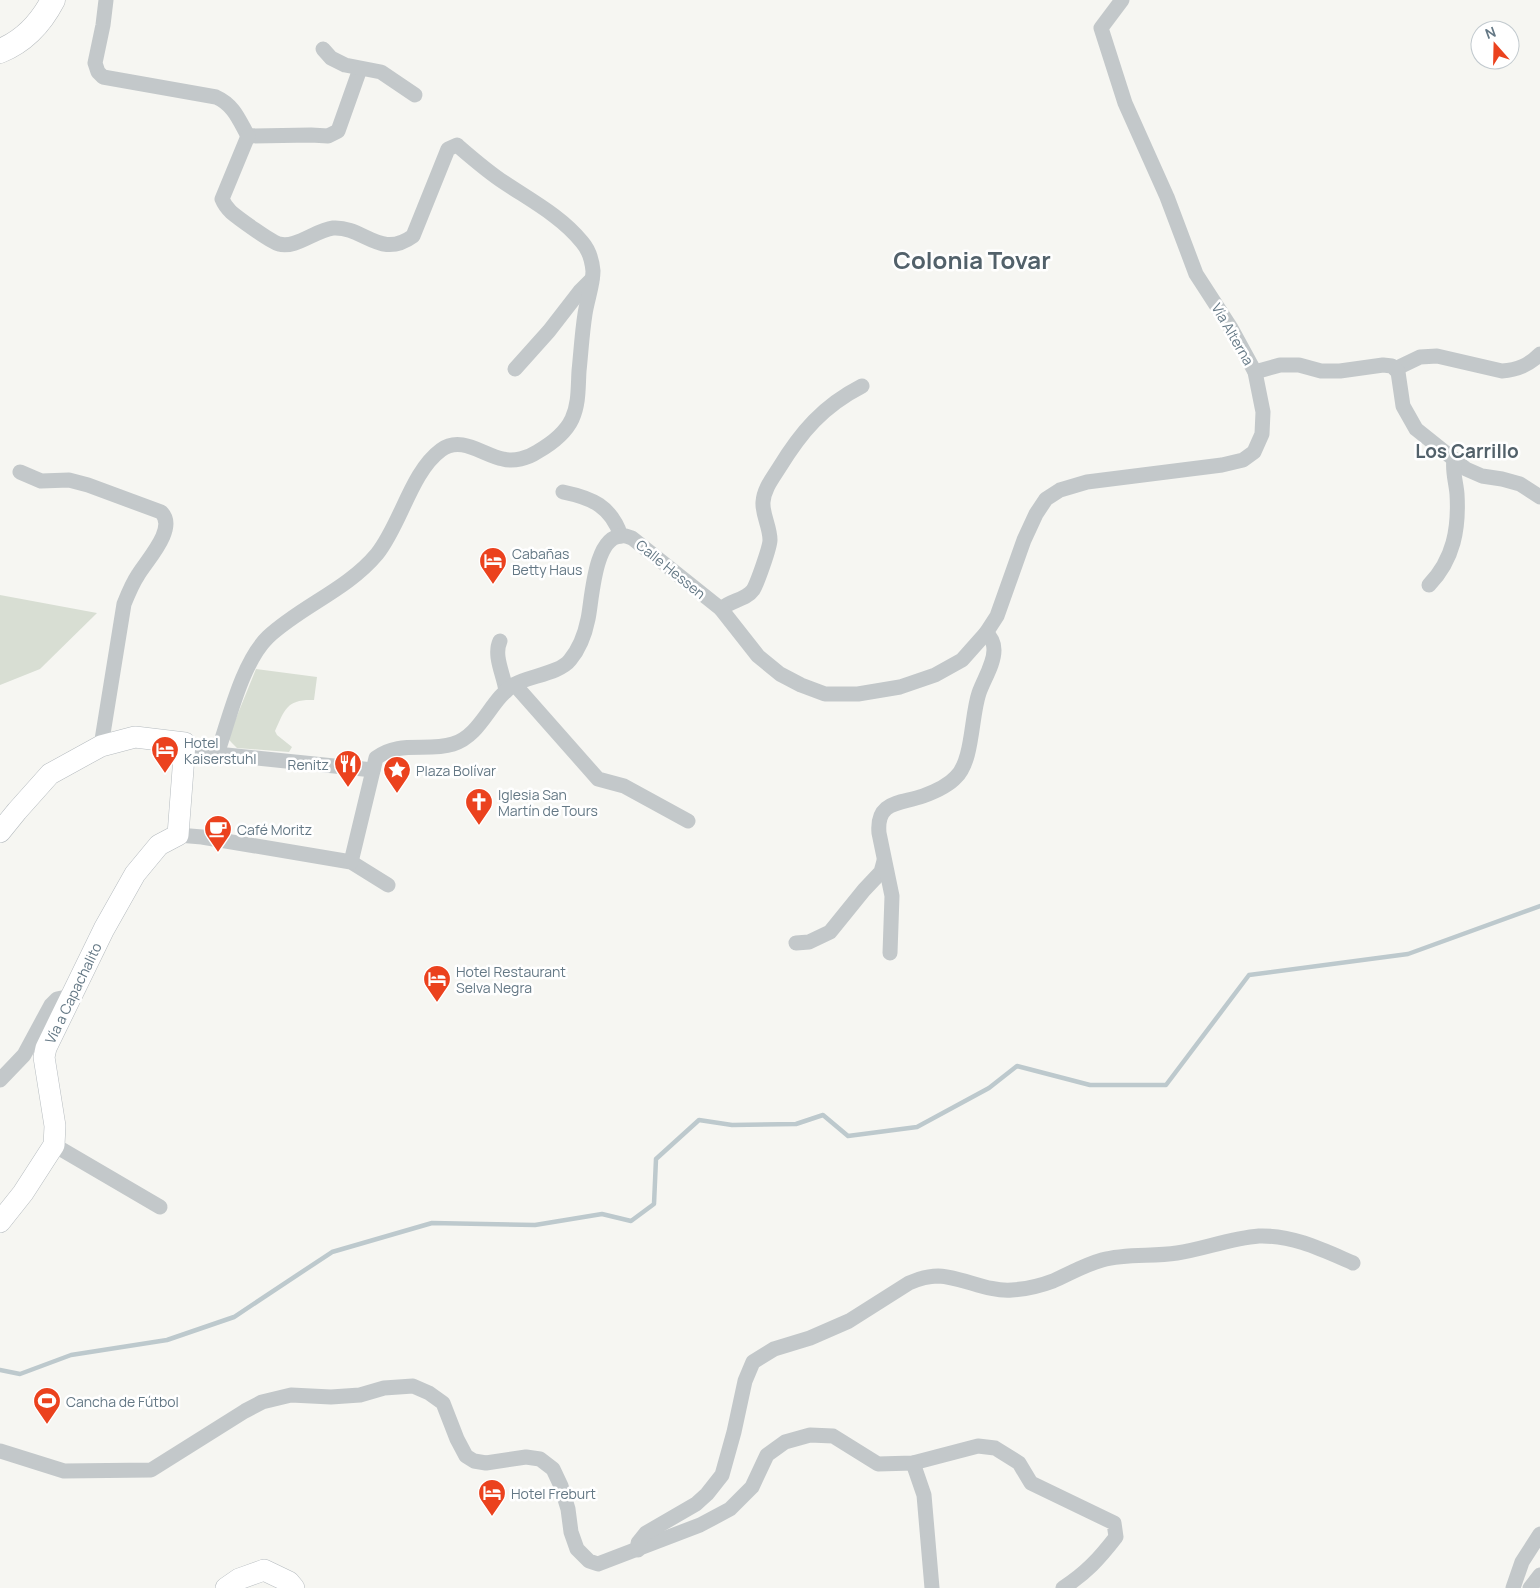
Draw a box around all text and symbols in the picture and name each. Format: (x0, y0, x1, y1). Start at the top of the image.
north arrow (1470, 20, 1520, 70)
text: N (1482, 22, 1498, 43)
district label: Colonia Tovar (893, 243, 1051, 276)
street label: Vía Alterna (1208, 299, 1258, 369)
district label: Los Carrillo (1415, 438, 1519, 464)
street label: Calle Hessen (632, 535, 710, 603)
place label: Cabañas Betty Haus (512, 544, 582, 579)
hotel icon: Cabañas Betty Haus (478, 546, 508, 585)
place label: Hotel Kaiserstuhl (184, 733, 257, 768)
hotel icon: Hotel Kaiserstuhl (150, 735, 180, 774)
restaurant icon: Renitz (333, 749, 363, 788)
place label: Renitz (288, 755, 329, 774)
place icon: Plaza Bolívar (382, 755, 412, 794)
place label: Plaza Bolívar (416, 761, 496, 780)
place label: Iglesia San Martín de Tours (498, 785, 598, 820)
church icon: Iglesia San Martín de Tours (464, 787, 494, 826)
cafe icon: Café Moritz (203, 814, 233, 853)
place label: Café Moritz (237, 820, 312, 839)
street label: Vía a Capachalito (40, 939, 106, 1047)
place label: Hotel Restaurant Selva Negra (456, 962, 566, 997)
hotel icon: Hotel Restaurant Selva Negra (422, 964, 452, 1003)
sports icon: Cancha de Fútbol (32, 1386, 62, 1425)
place label: Cancha de Fútbol (66, 1392, 179, 1411)
hotel icon: Hotel Freburt (477, 1478, 507, 1517)
place label: Hotel Freburt (511, 1484, 596, 1503)

